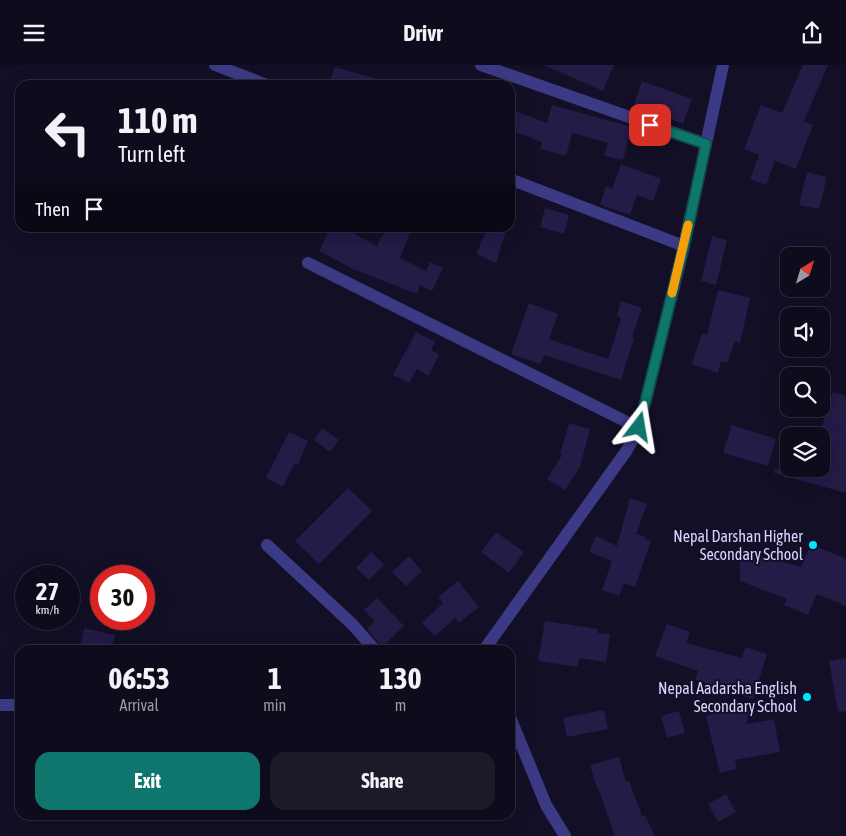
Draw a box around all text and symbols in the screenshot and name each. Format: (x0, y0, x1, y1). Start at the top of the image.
icon: menu (20, 19, 48, 47)
icon: share (798, 19, 826, 47)
text: Drivr (403, 20, 443, 46)
icon: left (35, 100, 100, 165)
text: 110 m (118, 100, 197, 140)
pin (629, 104, 671, 146)
icon: arrive (636, 111, 664, 139)
text: Turn left (118, 141, 185, 167)
icon: arrive (80, 195, 108, 223)
text: Then (35, 198, 70, 220)
north arrow (780, 247, 830, 297)
map controls (780, 247, 830, 477)
button: sound (780, 307, 830, 357)
button: search (780, 367, 830, 417)
position arrow (612, 400, 664, 452)
button: layers (780, 427, 830, 477)
place label: Nepal Darshan Higher Secondary School (673, 527, 804, 564)
marker: Nepal Darshan Higher Secondary School (807, 539, 819, 551)
speed limit sign: 30 (90, 565, 155, 630)
text: 27 (36, 577, 59, 605)
text: km/h (36, 603, 59, 617)
text: 06:53 (108, 661, 170, 695)
text: 1 (268, 661, 282, 695)
text: 130 (379, 661, 422, 695)
place label: Nepal Aadarsha English Secondary School (658, 679, 798, 716)
marker: Nepal Aadarsha English Secondary School (801, 691, 813, 703)
text: Arrival (120, 696, 159, 714)
text: min (263, 696, 286, 714)
text: m (395, 696, 406, 714)
button: Exit (35, 752, 260, 810)
button: Share (270, 752, 495, 810)

